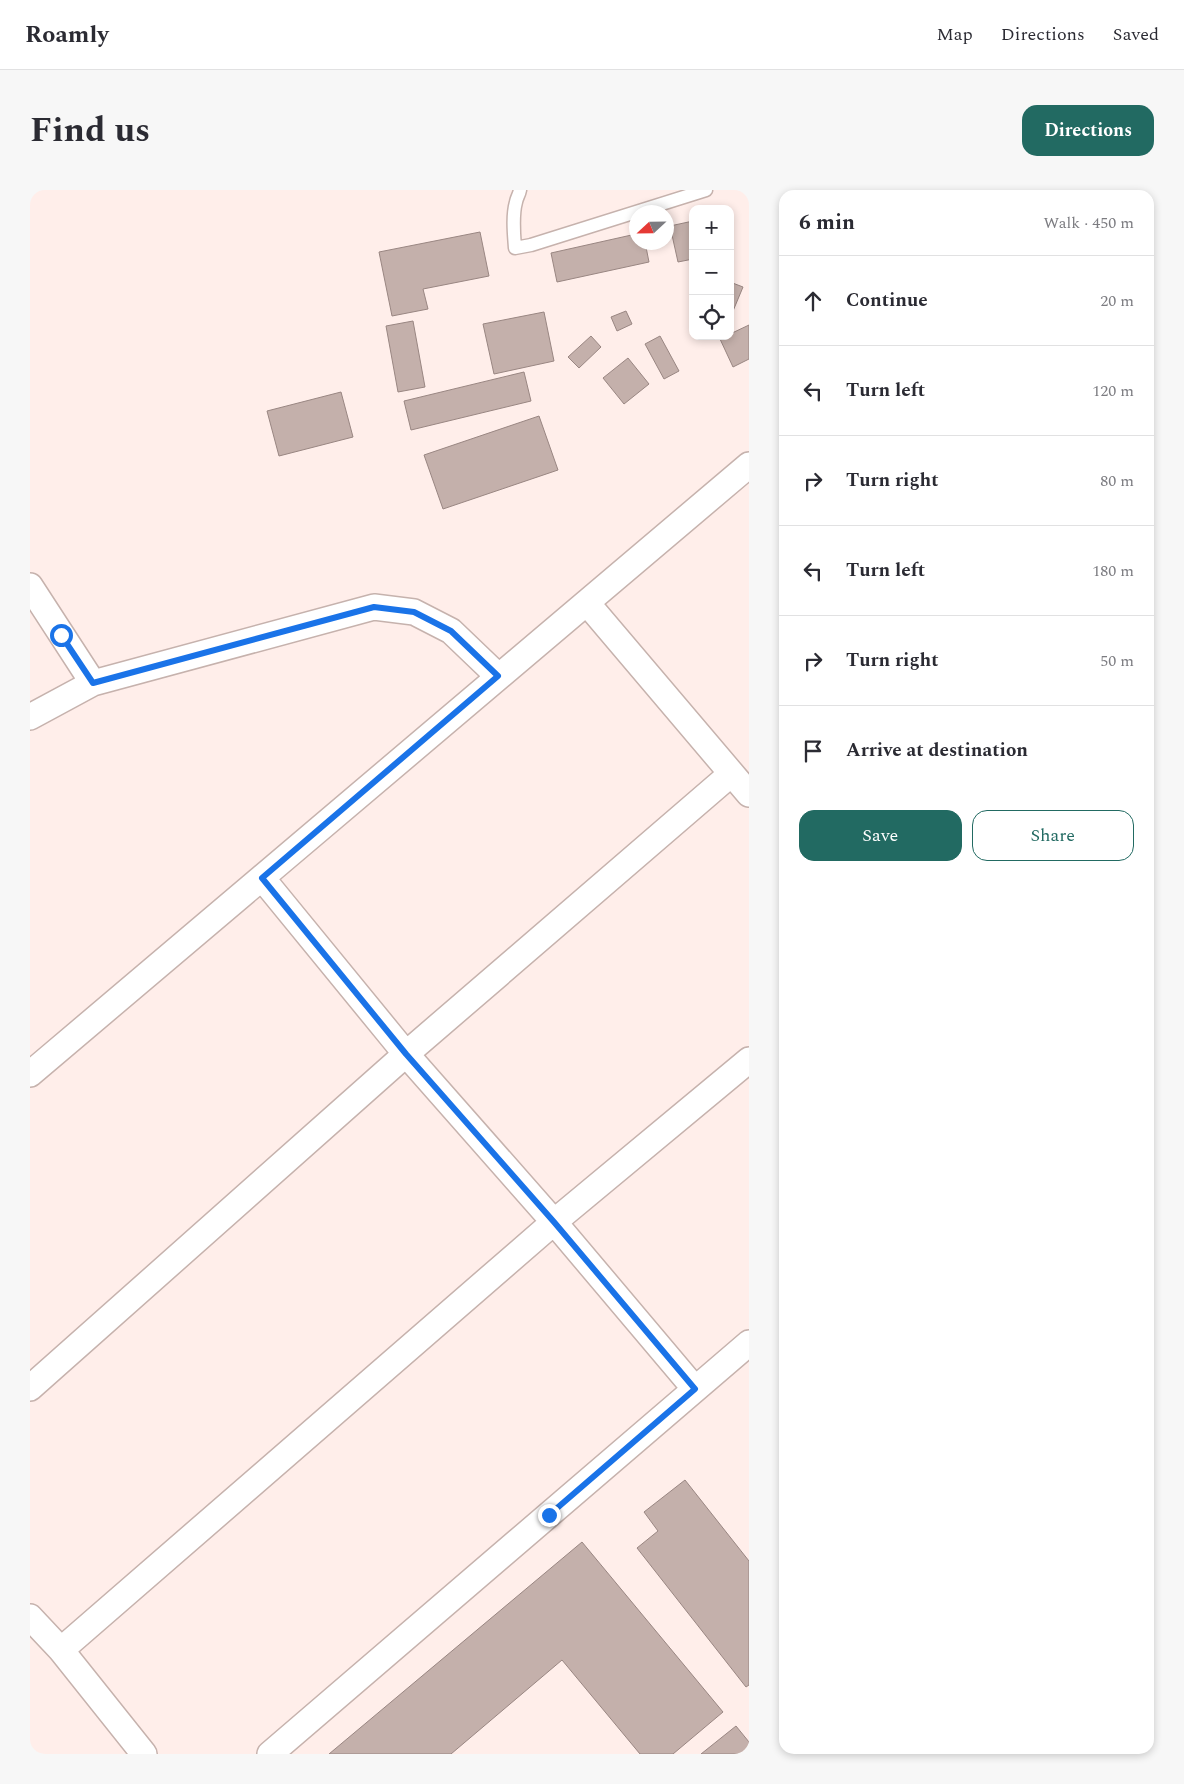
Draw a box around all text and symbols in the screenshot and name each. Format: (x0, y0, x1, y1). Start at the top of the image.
text: Roamly (25, 17, 109, 53)
text: Map (937, 21, 973, 48)
text: Directions (1001, 21, 1085, 48)
text: Saved (1113, 21, 1159, 48)
text: Find us (30, 104, 150, 157)
button: Directions (1022, 105, 1154, 156)
north arrow (629, 205, 674, 250)
map controls (689, 205, 734, 340)
button: + (689, 205, 734, 250)
text: 6 min (799, 207, 855, 239)
text: Walk · 450 m (1043, 211, 1134, 235)
button: − (689, 250, 734, 295)
text: Continue (846, 286, 928, 315)
icon: ahead (799, 287, 827, 315)
text: 20 m (1100, 289, 1134, 313)
button: locate (689, 295, 734, 340)
text: Turn left (846, 376, 925, 405)
icon: left (799, 377, 827, 405)
text: 120 m (1092, 379, 1134, 403)
text: Turn right (846, 466, 939, 495)
icon: right (799, 467, 827, 495)
text: 80 m (1100, 469, 1134, 493)
text: Turn left (846, 556, 925, 585)
icon: left (799, 557, 827, 585)
text: 180 m (1092, 559, 1134, 583)
route start (50, 624, 73, 647)
text: Turn right (846, 646, 939, 675)
icon: right (799, 647, 827, 675)
text: 50 m (1100, 649, 1134, 673)
text: Arrive at destination (846, 736, 1028, 765)
icon: arrive (799, 737, 827, 765)
button: Save (799, 810, 962, 861)
button: Share (972, 810, 1134, 861)
route end (538, 1504, 561, 1527)

